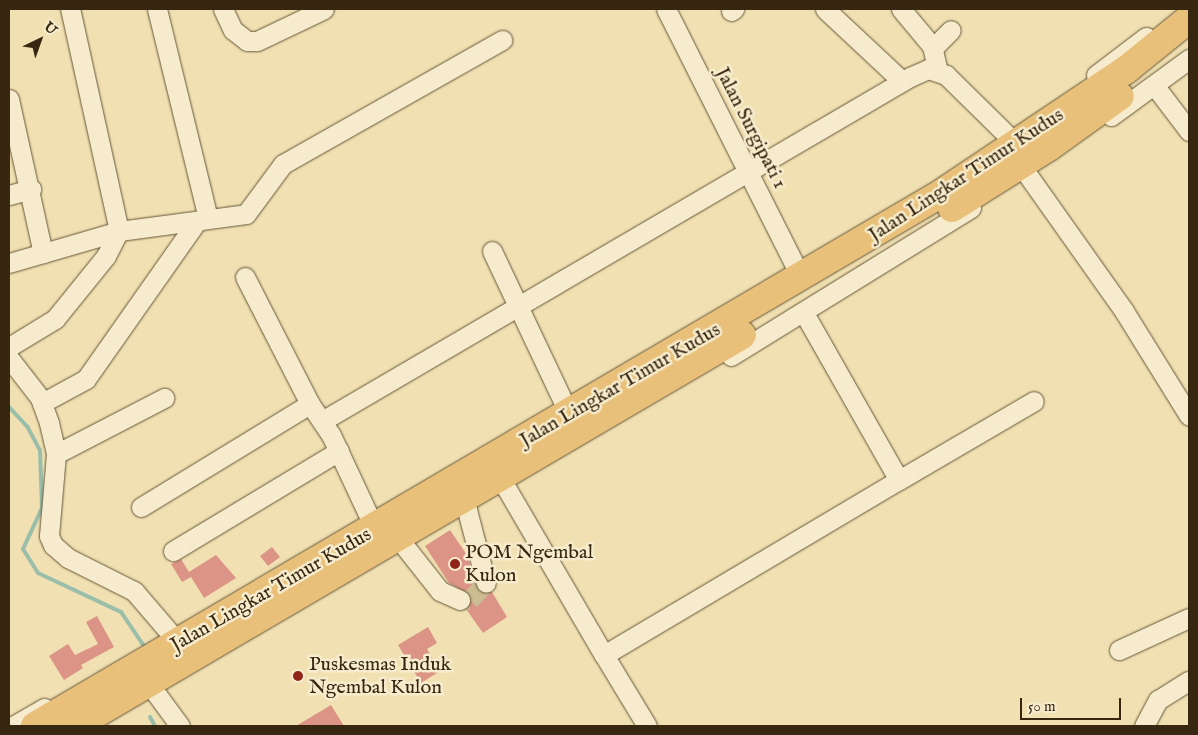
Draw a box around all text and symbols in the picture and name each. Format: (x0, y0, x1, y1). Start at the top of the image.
north arrow (15, 15, 65, 65)
text: U (40, 18, 60, 40)
street label: Jalan Surgipati 1 (710, 63, 792, 193)
street label: Jalan Lingkar Timur Kudus (864, 103, 1068, 247)
street label: Jalan Lingkar Timur Kudus (515, 318, 725, 452)
street label: Jalan Lingkar Timur Kudus (166, 523, 376, 657)
place label: POM Ngembal Kulon (465, 540, 593, 587)
marker: POM Ngembal Kulon (449, 558, 461, 570)
place label: Puskesmas Induk Ngembal Kulon (309, 652, 451, 699)
marker: Puskesmas Induk Ngembal Kulon (291, 669, 305, 683)
scale bar (1023, 688, 1124, 720)
text: 50 m (1028, 697, 1056, 716)

